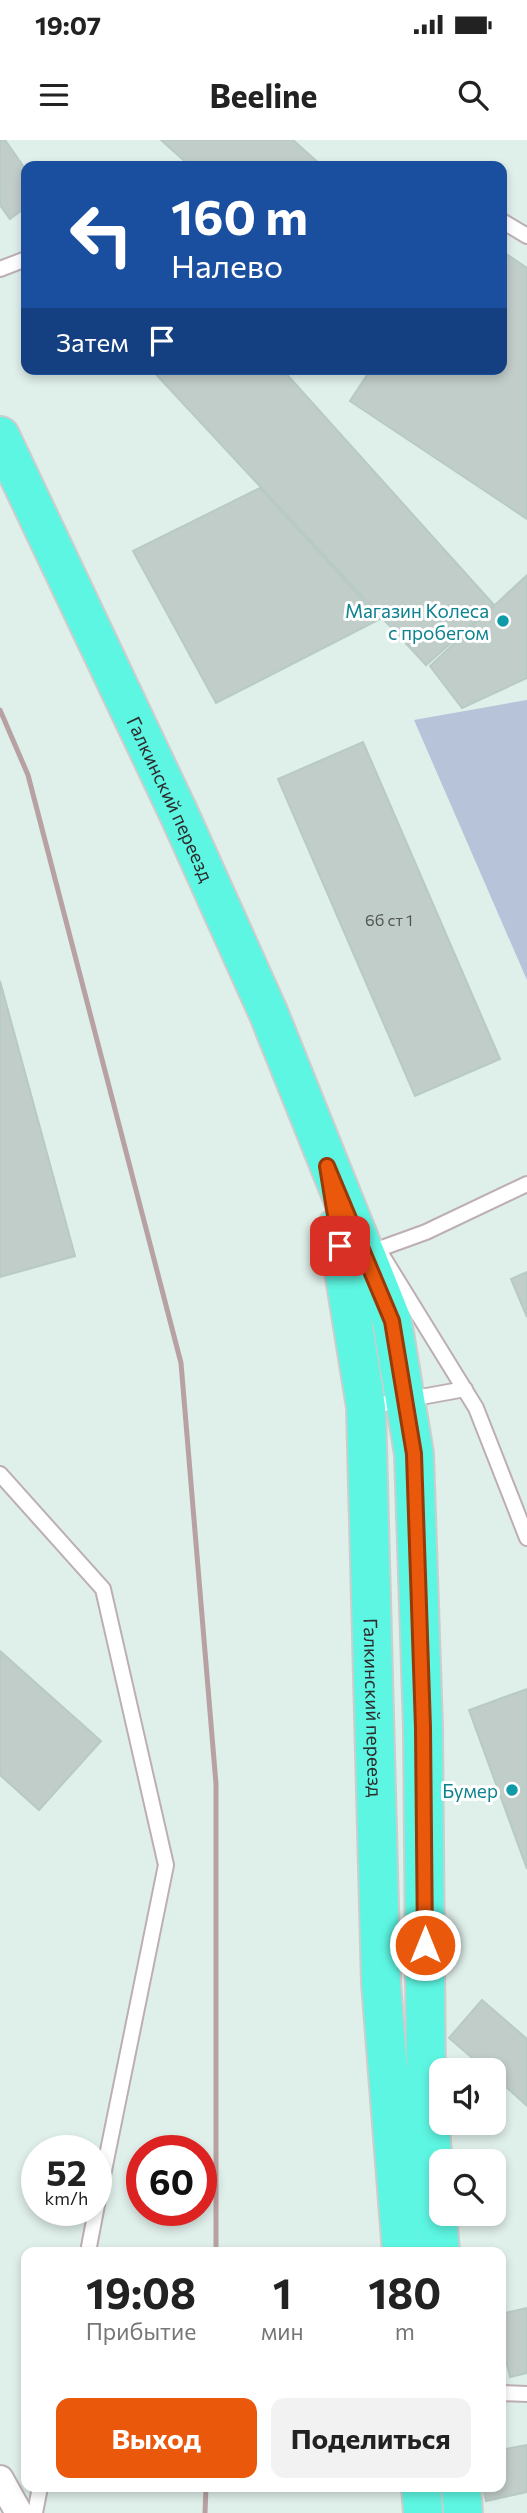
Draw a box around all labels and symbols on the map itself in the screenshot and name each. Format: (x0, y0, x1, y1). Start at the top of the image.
place label: Магазин Колеса с пробегом (345, 599, 489, 644)
marker: Магазин Колеса с пробегом (495, 613, 511, 629)
street label: Галкинский переезд (123, 713, 219, 885)
house number: 6б ст 1 (365, 910, 413, 929)
pin (310, 1216, 370, 1276)
street label: Галкинский переезд (360, 1618, 388, 1797)
place label: Бумер (442, 1779, 498, 1802)
marker: Бумер (504, 1782, 520, 1798)
position arrow (388, 1908, 462, 1982)
speed limit sign: 60 (126, 2135, 217, 2226)

